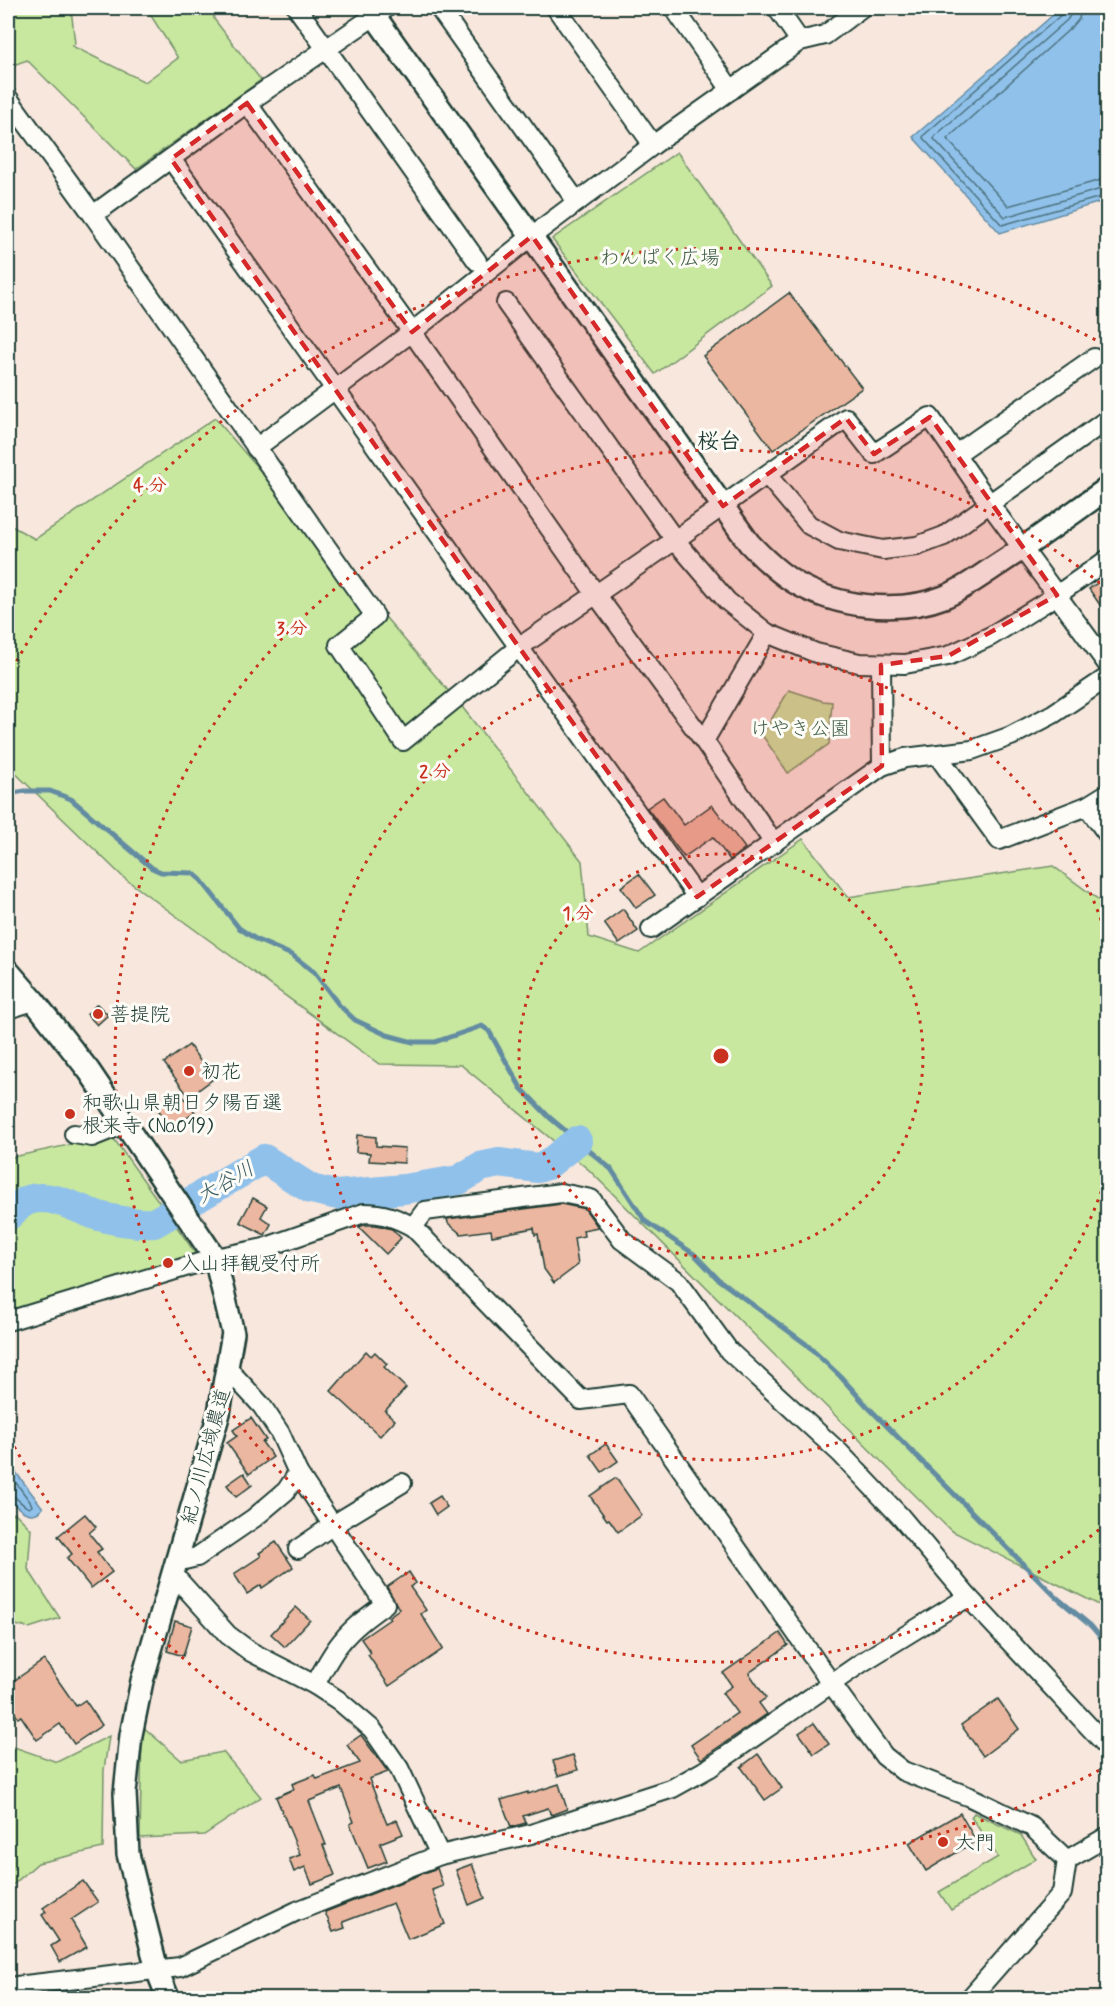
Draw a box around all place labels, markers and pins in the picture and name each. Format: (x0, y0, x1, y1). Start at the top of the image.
place label: 菩提院 (110, 1002, 170, 1029)
marker: 菩提院 (91, 1007, 105, 1021)
centre of rings (711, 1046, 731, 1066)
place label: 初花 (201, 1059, 241, 1086)
marker: 初花 (182, 1064, 196, 1078)
place label: 和歌山県朝日夕陽百選 根来寺 (№019) (82, 1090, 282, 1140)
marker: 和歌山県朝日夕陽百選 根来寺 (№019) (63, 1107, 77, 1121)
place label: 入山拝観受付所 (180, 1251, 320, 1278)
marker: 入山拝観受付所 (161, 1256, 175, 1270)
place label: 大門 (955, 1830, 995, 1857)
marker: 大門 (936, 1835, 950, 1849)

